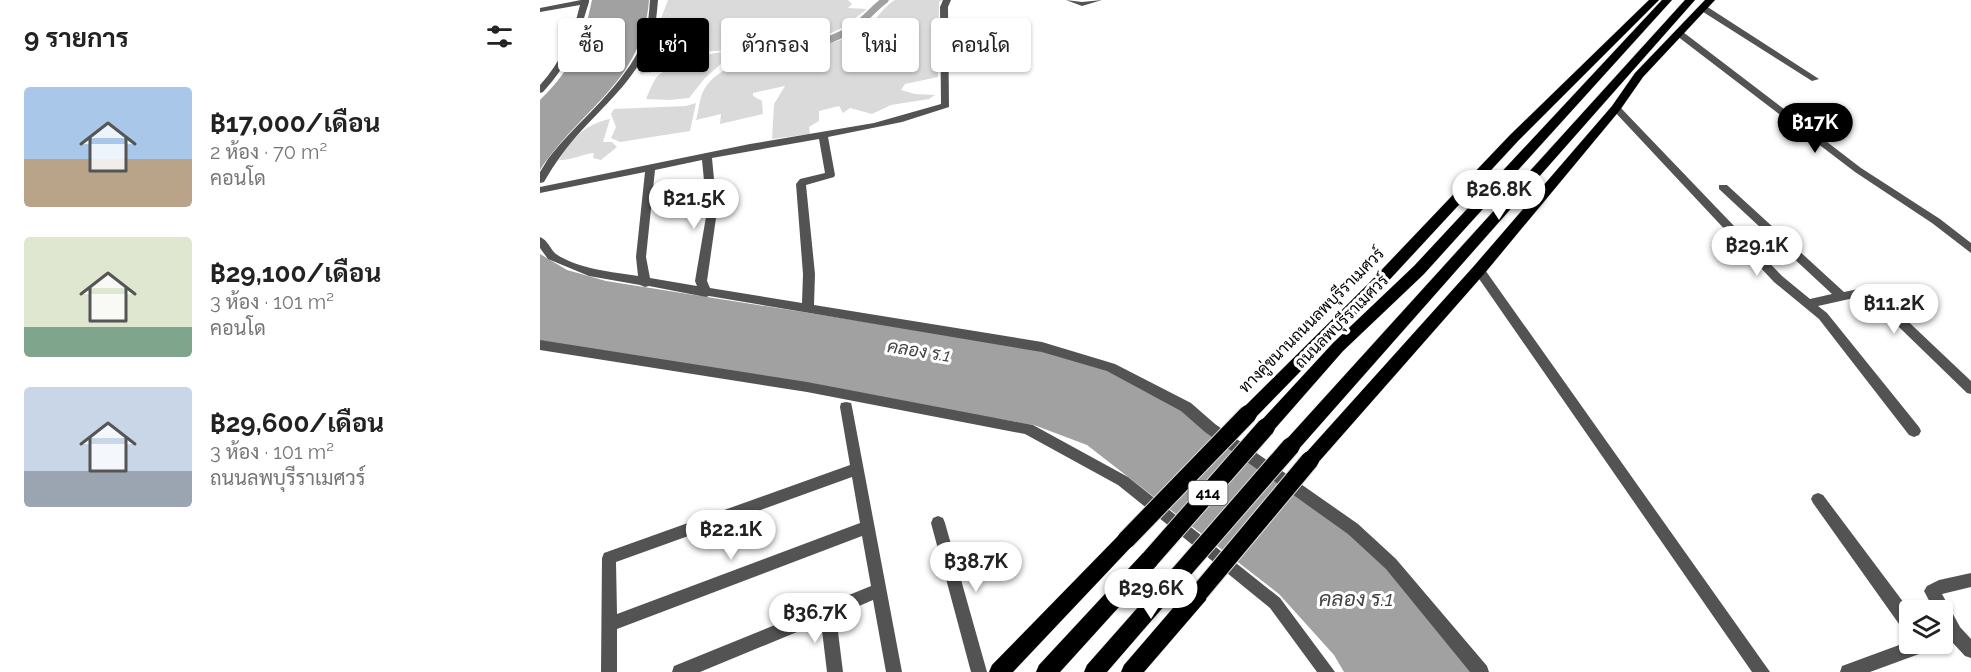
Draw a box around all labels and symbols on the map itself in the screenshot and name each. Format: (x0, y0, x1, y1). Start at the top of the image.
pin: ฿17K (1779, 103, 1851, 154)
pin: ฿26.8K (1450, 170, 1548, 221)
pin: ฿21.5K (645, 179, 743, 230)
pin: ฿29.1K (1708, 226, 1806, 277)
street label: ทางคู่ขนานถนนลพบุรีราเมศวร์ (1234, 243, 1388, 397)
street label: ถนนลพบุรีราเมศวร์ (1290, 270, 1392, 372)
pin: ฿11.2K (1845, 284, 1943, 335)
water label: คลอง ร.1 (886, 335, 952, 366)
road number: 414 (1188, 481, 1228, 505)
pin: ฿22.1K (682, 510, 780, 561)
pin: ฿38.7K (927, 542, 1025, 593)
pin: ฿29.6K (1102, 569, 1200, 620)
water label: คลอง ร.1 (1319, 586, 1393, 611)
pin: ฿36.7K (766, 593, 864, 644)

